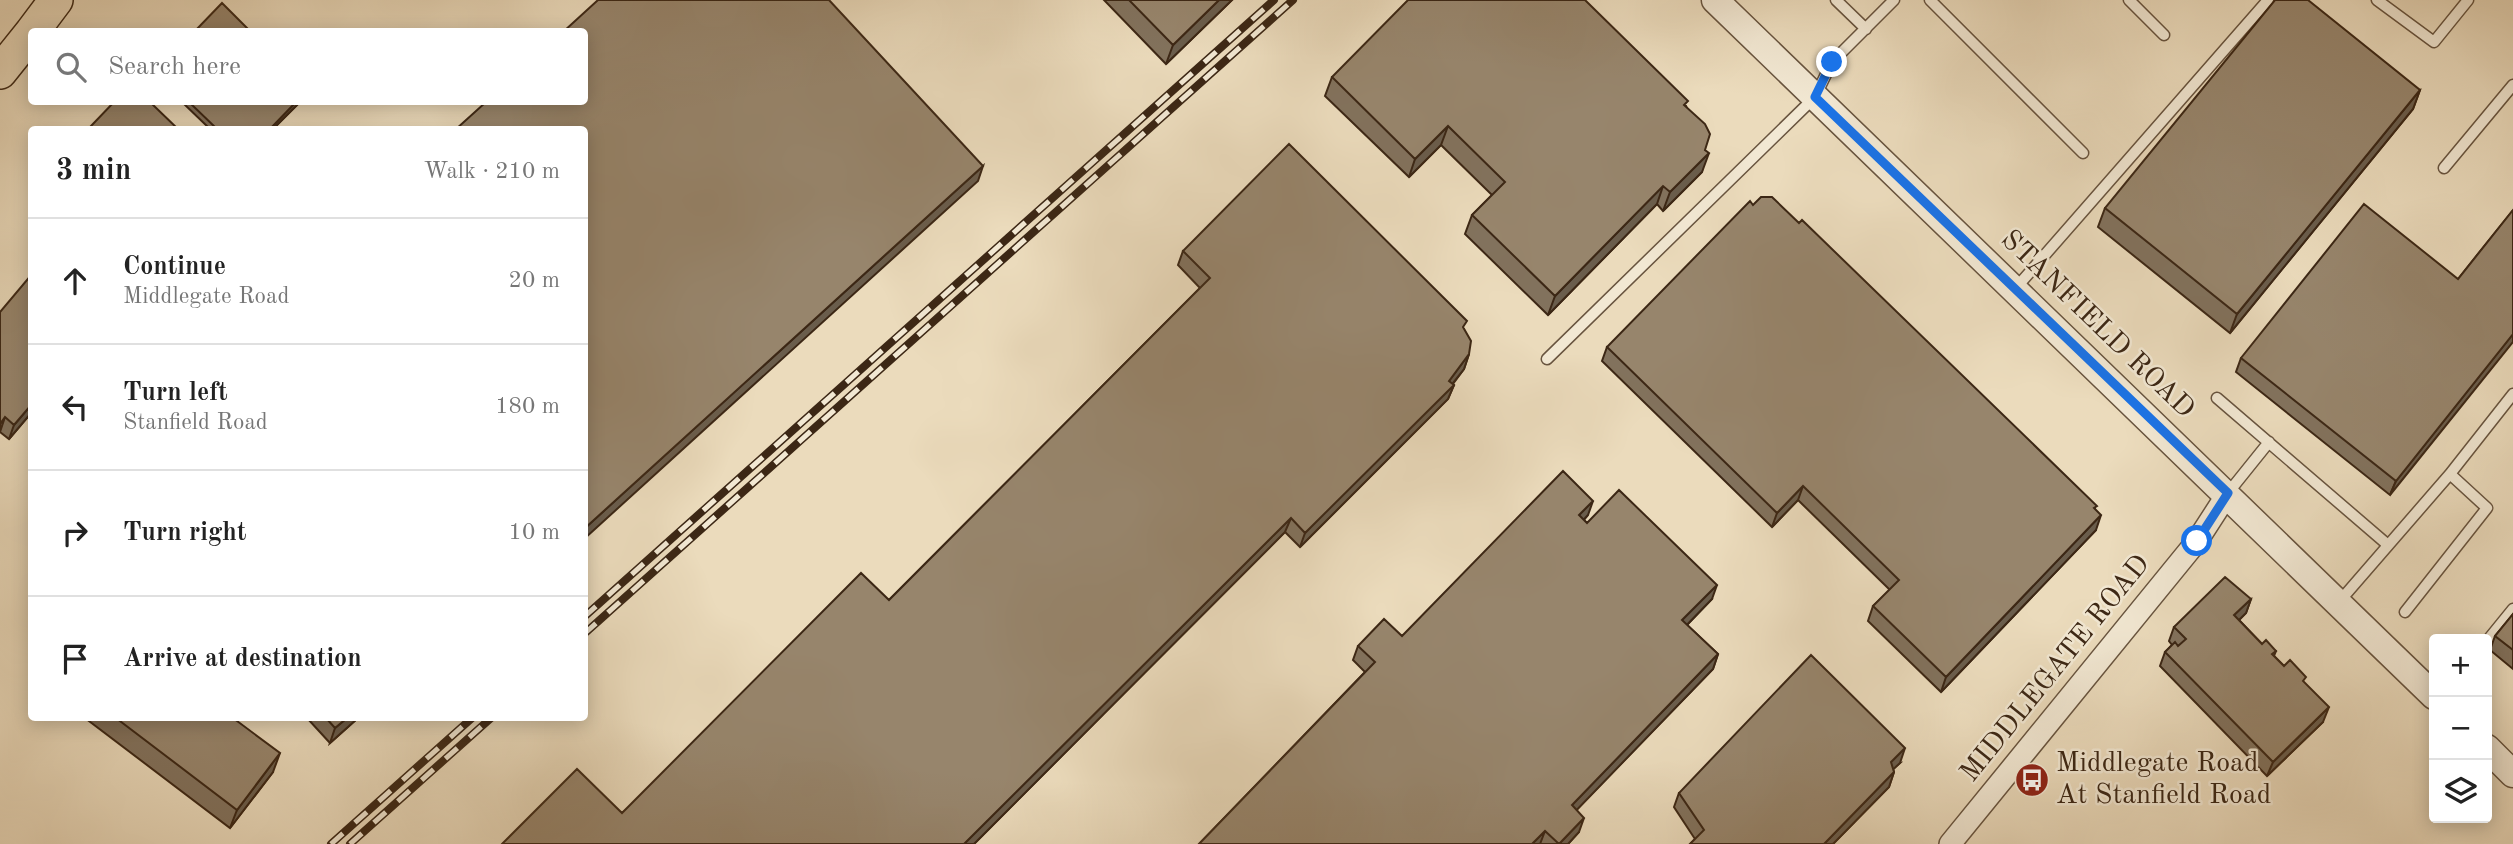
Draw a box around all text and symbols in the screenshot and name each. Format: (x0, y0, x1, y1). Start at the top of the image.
search box (28, 28, 588, 105)
route end (1816, 46, 1847, 77)
icon: search (52, 48, 90, 86)
text: Search here (108, 54, 241, 80)
text: 3 min (56, 156, 131, 186)
text: Walk · 210 m (424, 160, 560, 183)
street label: STANFIELD ROAD (1995, 226, 2199, 424)
text: Continue (123, 254, 226, 280)
icon: ahead (56, 262, 94, 300)
text: 20 m (509, 269, 560, 292)
text: Middlegate Road (123, 285, 289, 308)
text: Turn left (123, 380, 228, 406)
icon: left (56, 388, 94, 426)
text: 180 m (495, 395, 560, 418)
text: Stanfield Road (123, 411, 268, 434)
icon: right (56, 514, 94, 552)
text: Turn right (123, 520, 246, 546)
text: 10 m (509, 521, 560, 544)
route start (2181, 525, 2212, 556)
street label: MIDDLEGATE ROAD (1956, 550, 2156, 788)
map controls (2429, 634, 2492, 823)
button: + (2429, 634, 2492, 697)
icon: arrive (56, 640, 94, 678)
text: Arrive at destination (123, 646, 362, 672)
button: − (2429, 697, 2492, 760)
place label: Middlegate Road At Stanfield Road (2056, 750, 2271, 810)
button: layers (2429, 760, 2492, 823)
bus stop icon: Middlegate Road At Stanfield Road (2013, 761, 2051, 799)

